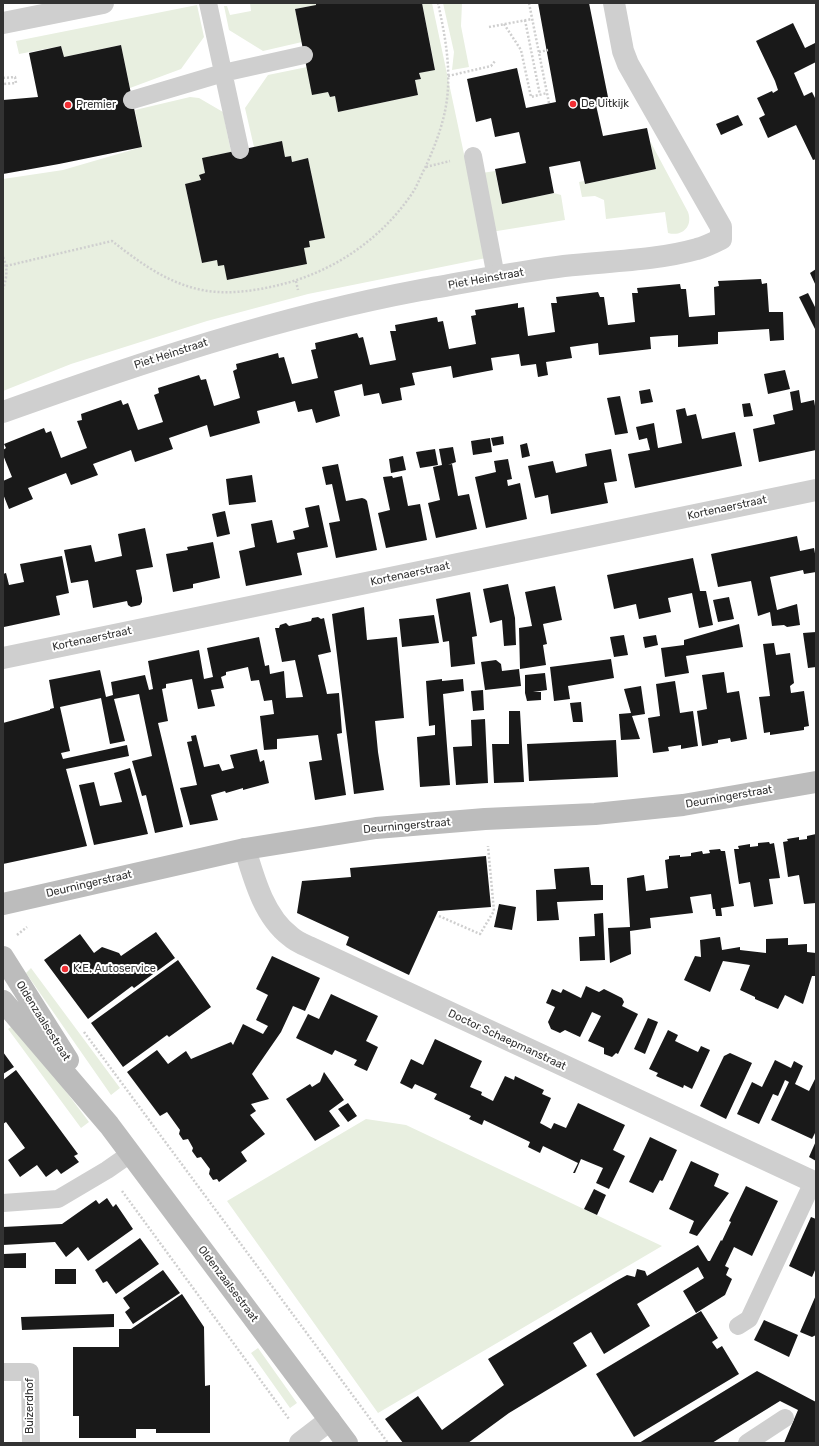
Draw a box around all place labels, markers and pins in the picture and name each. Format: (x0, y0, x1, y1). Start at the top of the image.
place label: De Uitkijk (581, 97, 629, 111)
place label: Premier (76, 98, 116, 112)
marker: De Uitkijk (568, 99, 578, 109)
marker: Premier (63, 100, 73, 110)
place label: K.E. Autoservice (73, 962, 156, 976)
marker: K.E. Autoservice (60, 964, 70, 974)

